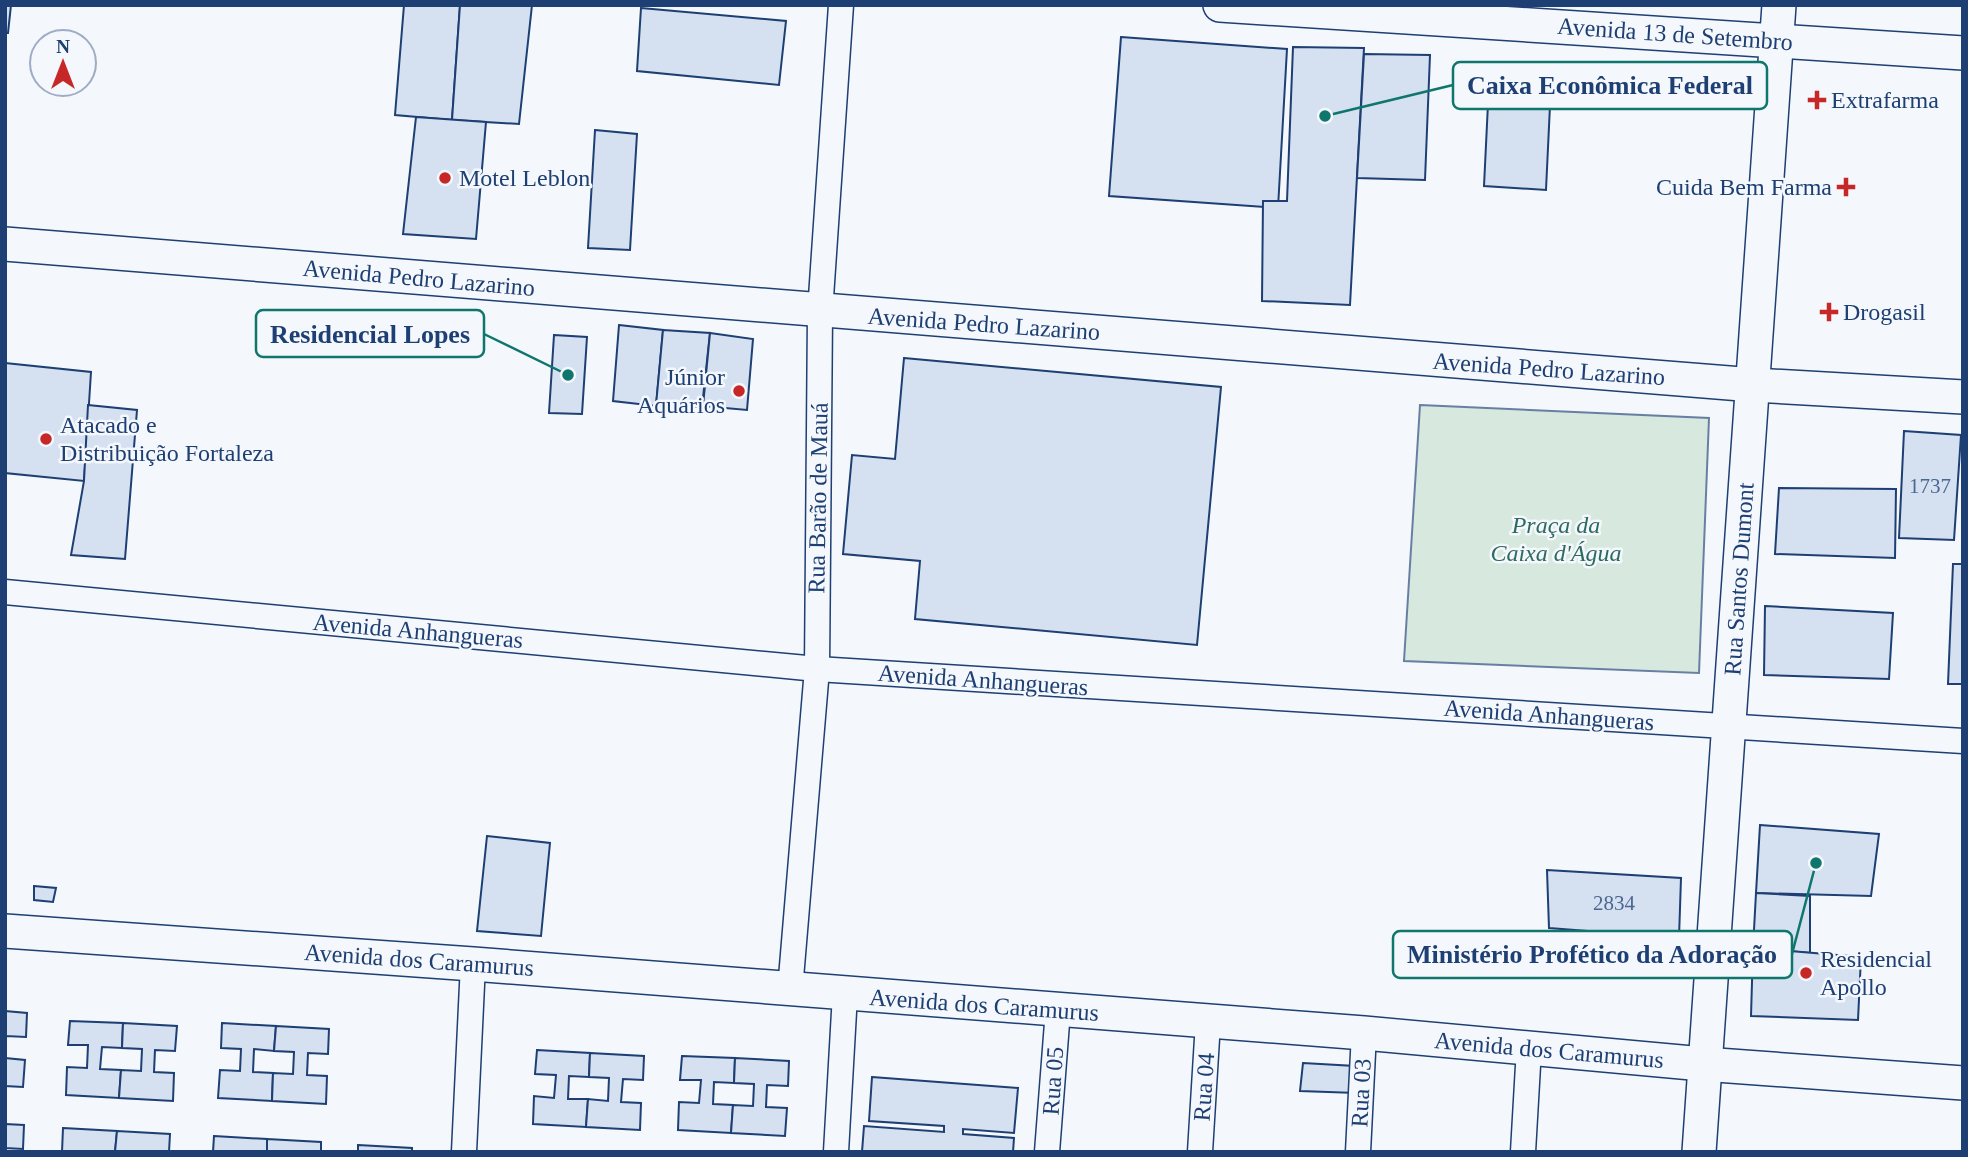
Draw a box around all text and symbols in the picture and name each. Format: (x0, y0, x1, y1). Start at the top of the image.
street label: Avenida 13 de Setembro (1556, 13, 1794, 55)
north arrow (28, 28, 98, 98)
text: N (56, 36, 70, 57)
callout: Caixa Econômica Federal (1453, 62, 1767, 109)
text: Caixa Econômica Federal (1467, 71, 1753, 100)
place label: Extrafarma (1831, 87, 1939, 113)
marker: Extrafarma (1809, 92, 1825, 108)
place label: Motel Leblon (459, 165, 590, 191)
marker: Motel Leblon (437, 170, 453, 186)
place label: Cuida Bem Farma (1656, 174, 1832, 200)
marker: Cuida Bem Farma (1838, 179, 1854, 195)
street label: Avenida Pedro Lazarino (302, 255, 536, 301)
place label: Drogasil (1843, 299, 1926, 325)
street label: Avenida Pedro Lazarino (867, 303, 1101, 345)
marker: Drogasil (1821, 304, 1837, 320)
callout: Residencial Lopes (256, 310, 484, 357)
text: Residencial Lopes (270, 320, 470, 349)
street label: Avenida Pedro Lazarino (1432, 348, 1666, 390)
place label: Júnior Aquários (637, 364, 725, 418)
marker: Júnior Aquários (731, 383, 747, 399)
street label: Rua Barão de Mauá (803, 402, 833, 594)
place label: Atacado e Distribuição Fortaleza (60, 412, 274, 466)
marker: Atacado e Distribuição Fortaleza (38, 431, 54, 447)
house number: 1737 (1909, 474, 1951, 498)
street label: Rua Santos Dumont (1719, 481, 1759, 676)
park label: Praça da Caixa d'Água (1490, 512, 1622, 566)
street label: Avenida Anhangueras (312, 609, 524, 653)
street label: Avenida Anhangueras (877, 660, 1089, 700)
street label: Avenida Anhangueras (1443, 695, 1655, 735)
house number: 2834 (1593, 891, 1636, 915)
callout: Ministério Profético da Adoração (1393, 931, 1792, 978)
street label: Avenida dos Caramurus (303, 939, 535, 981)
text: Ministério Profético da Adoração (1407, 940, 1777, 969)
place label: Residencial Apollo (1820, 946, 1932, 1000)
marker: Residencial Apollo (1798, 965, 1814, 981)
street label: Avenida dos Caramurus (868, 984, 1100, 1026)
street label: Avenida dos Caramurus (1433, 1027, 1665, 1073)
street label: Rua 05 (1038, 1046, 1068, 1116)
street label: Rua 04 (1189, 1052, 1219, 1122)
street label: Rua 03 (1346, 1058, 1376, 1128)

